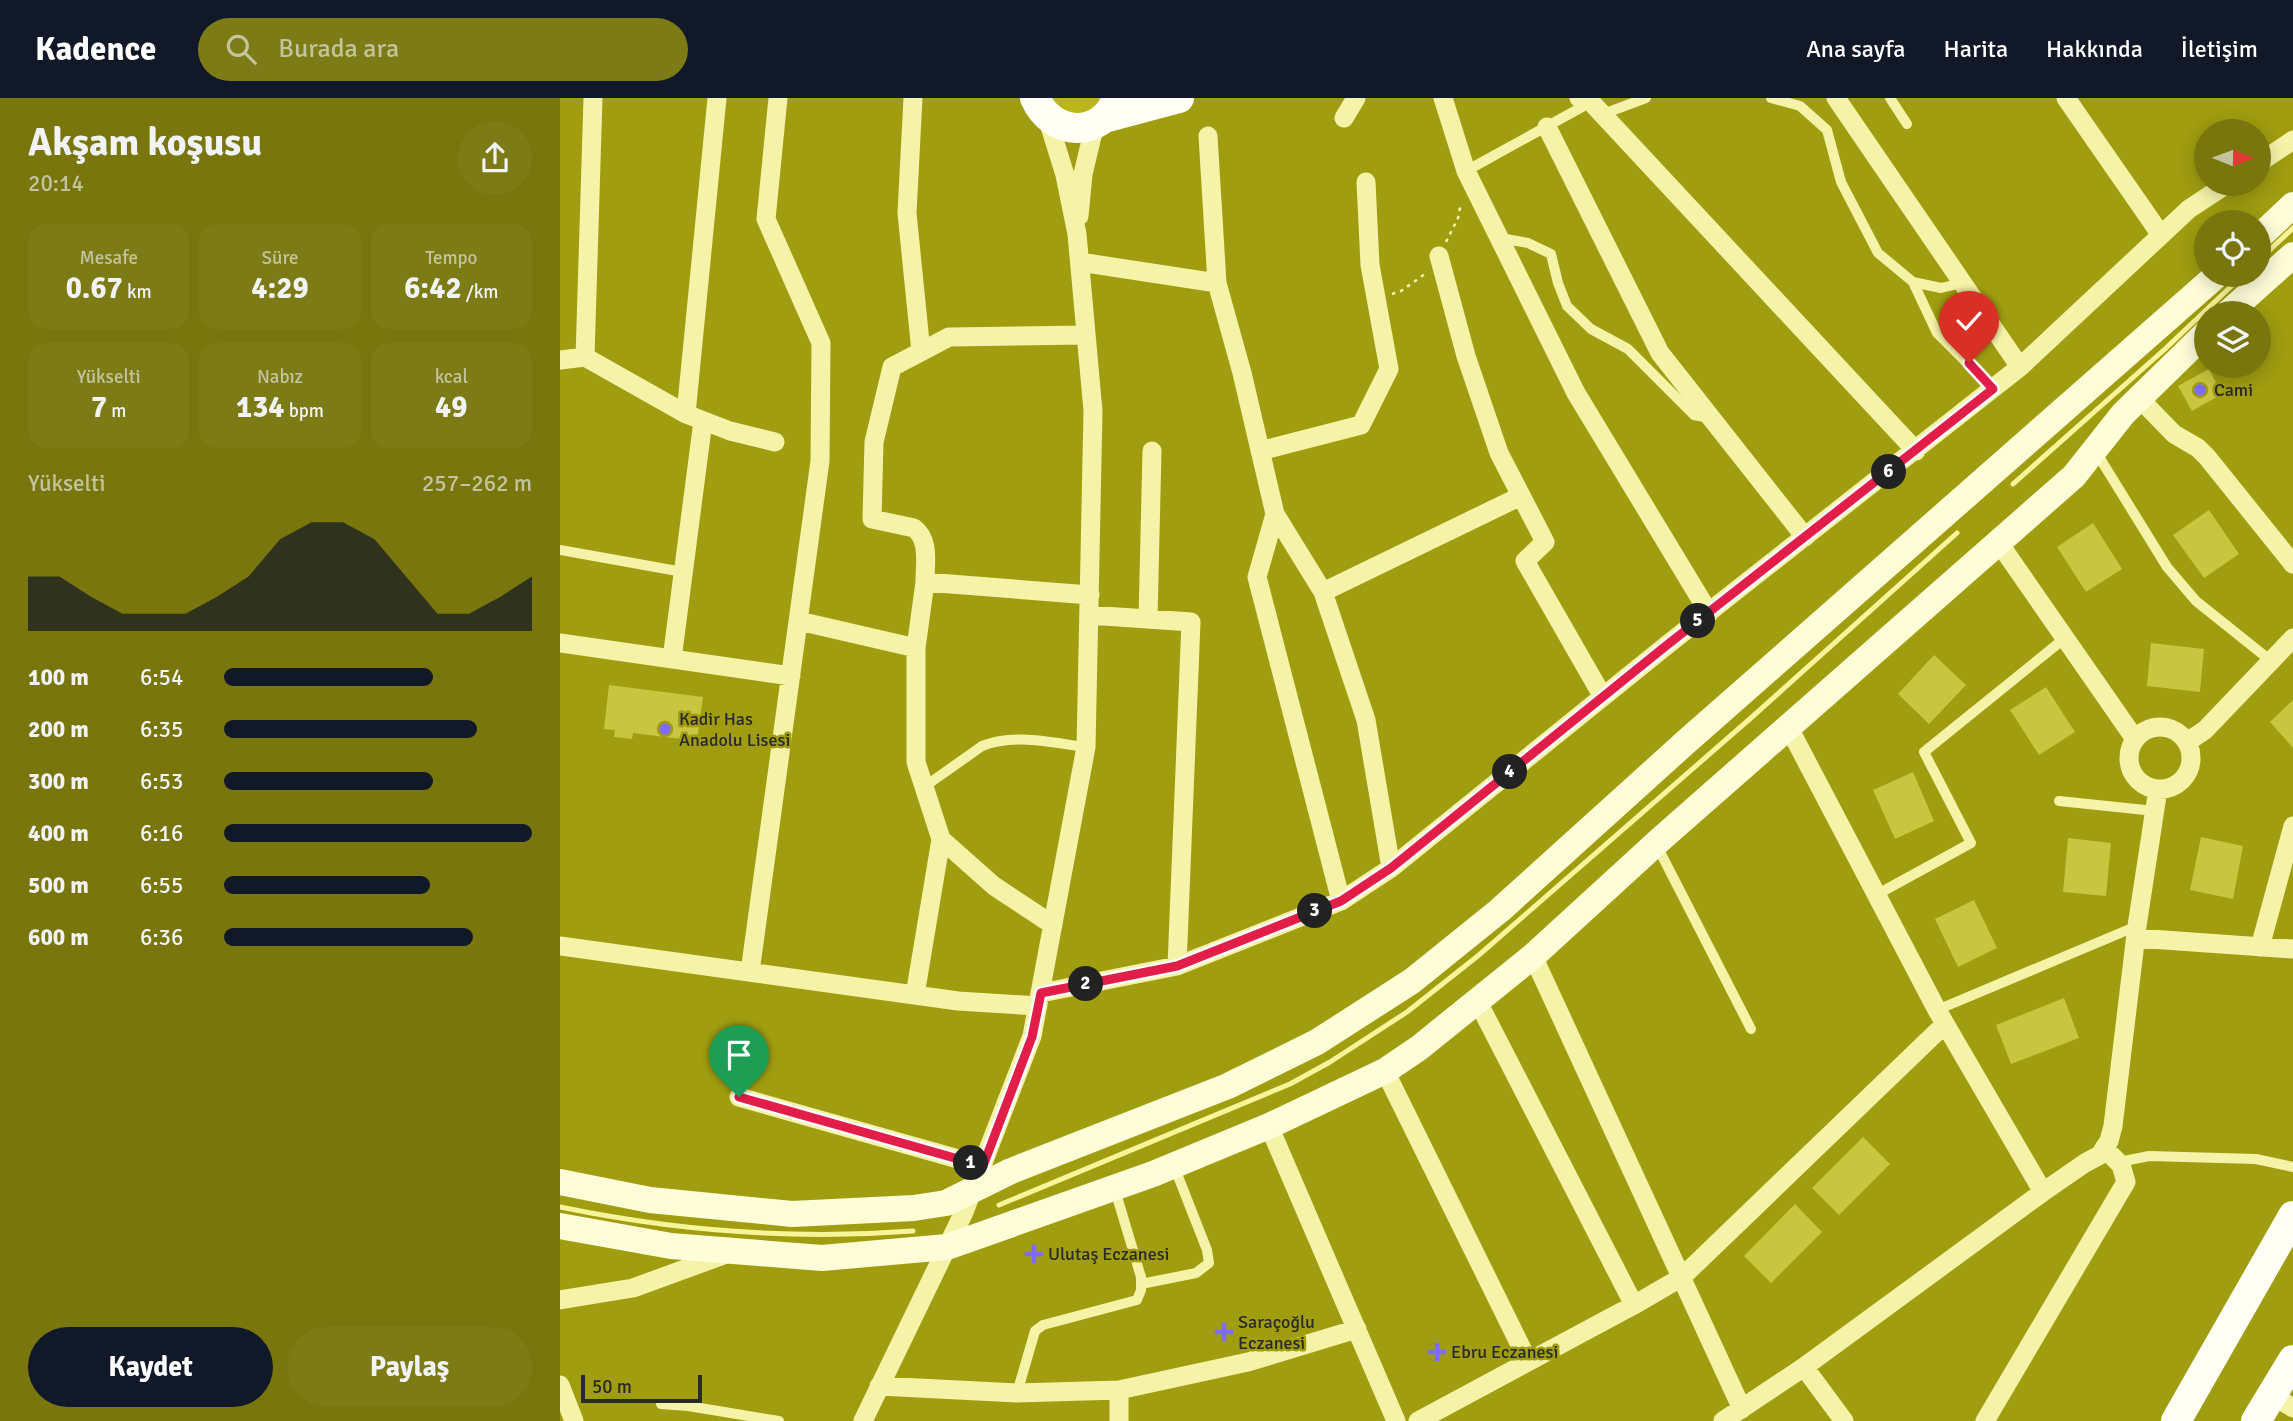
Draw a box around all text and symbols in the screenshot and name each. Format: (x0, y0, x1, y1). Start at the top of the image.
search box (198, 18, 688, 81)
text: Kadence (35, 29, 156, 70)
icon: search (222, 30, 260, 68)
text: Burada ara (278, 33, 399, 65)
text: Ana sayfa (1806, 34, 1906, 64)
text: Harita (1944, 34, 2008, 64)
text: Hakkında (2046, 34, 2143, 64)
text: İletişim (2181, 34, 2258, 64)
text: Akşam koşusu (28, 119, 262, 166)
north arrow (2194, 119, 2272, 196)
map controls (2194, 119, 2271, 378)
button: share (458, 121, 532, 195)
text: 20:14 (28, 169, 84, 198)
button: locate (2194, 210, 2271, 287)
text: Mesafe (79, 246, 138, 270)
text: Süre (261, 246, 299, 270)
text: Tempo (425, 246, 478, 270)
text: 0.67 (66, 270, 123, 307)
text: 4:29 (251, 270, 309, 307)
text: 6:42 (404, 270, 462, 307)
text: km (123, 280, 152, 304)
text: /km (462, 280, 498, 304)
pin (1939, 291, 1999, 363)
button: layers (2194, 301, 2271, 378)
icon: check (1950, 302, 1988, 340)
text: Yükselti (77, 365, 141, 389)
text: Nabız (257, 365, 303, 389)
text: kcal (435, 365, 468, 389)
place label: Cami (2214, 379, 2253, 401)
marker: Cami (2192, 382, 2208, 398)
text: 7 (91, 389, 107, 426)
text: 134 (236, 389, 285, 426)
text: 49 (435, 389, 468, 426)
text: m (107, 399, 126, 423)
text: bpm (285, 399, 324, 423)
pin: 6 (1872, 454, 1906, 490)
text: 6 (1883, 459, 1894, 483)
text: Yükselti (28, 469, 105, 498)
text: 257–262 m (422, 469, 532, 498)
pin: 5 (1680, 603, 1716, 638)
text: 5 (1692, 608, 1703, 632)
text: 100 m (28, 663, 89, 692)
text: 6:54 (140, 663, 183, 692)
place label: Kadir Has Anadolu Lisesi (679, 708, 790, 751)
text: 200 m (28, 715, 89, 744)
text: 6:35 (140, 715, 183, 744)
marker: Kadir Has Anadolu Lisesi (657, 721, 673, 737)
pin: 4 (1492, 754, 1528, 790)
text: 4 (1504, 759, 1515, 783)
text: 300 m (28, 767, 89, 796)
text: 6:53 (140, 767, 183, 796)
text: 400 m (28, 819, 89, 848)
text: 6:16 (140, 819, 183, 848)
text: 500 m (28, 871, 89, 900)
text: 6:55 (140, 871, 183, 900)
pin: 3 (1298, 894, 1332, 928)
text: 3 (1309, 898, 1320, 922)
text: 600 m (28, 923, 89, 952)
text: 6:36 (140, 923, 183, 952)
pin: 2 (1068, 966, 1104, 1001)
text: 2 (1080, 971, 1091, 995)
pin (709, 1025, 769, 1097)
icon: arrive (720, 1036, 758, 1074)
pin: 1 (954, 1146, 988, 1180)
text: 1 (965, 1150, 976, 1174)
place label: Ulutaş Eczanesi (1048, 1243, 1169, 1265)
marker: Ulutaş Eczanesi (1026, 1246, 1042, 1262)
place label: Saraçoğlu Eczanesi (1238, 1311, 1315, 1354)
marker: Saraçoğlu Eczanesi (1216, 1324, 1232, 1340)
button: Kaydet (28, 1327, 273, 1407)
button: Paylaş (287, 1327, 532, 1407)
place label: Ebru Eczanesi (1451, 1341, 1558, 1363)
marker: Ebru Eczanesi (1429, 1344, 1445, 1360)
scale bar (581, 1372, 702, 1404)
text: 50 m (592, 1375, 632, 1399)

